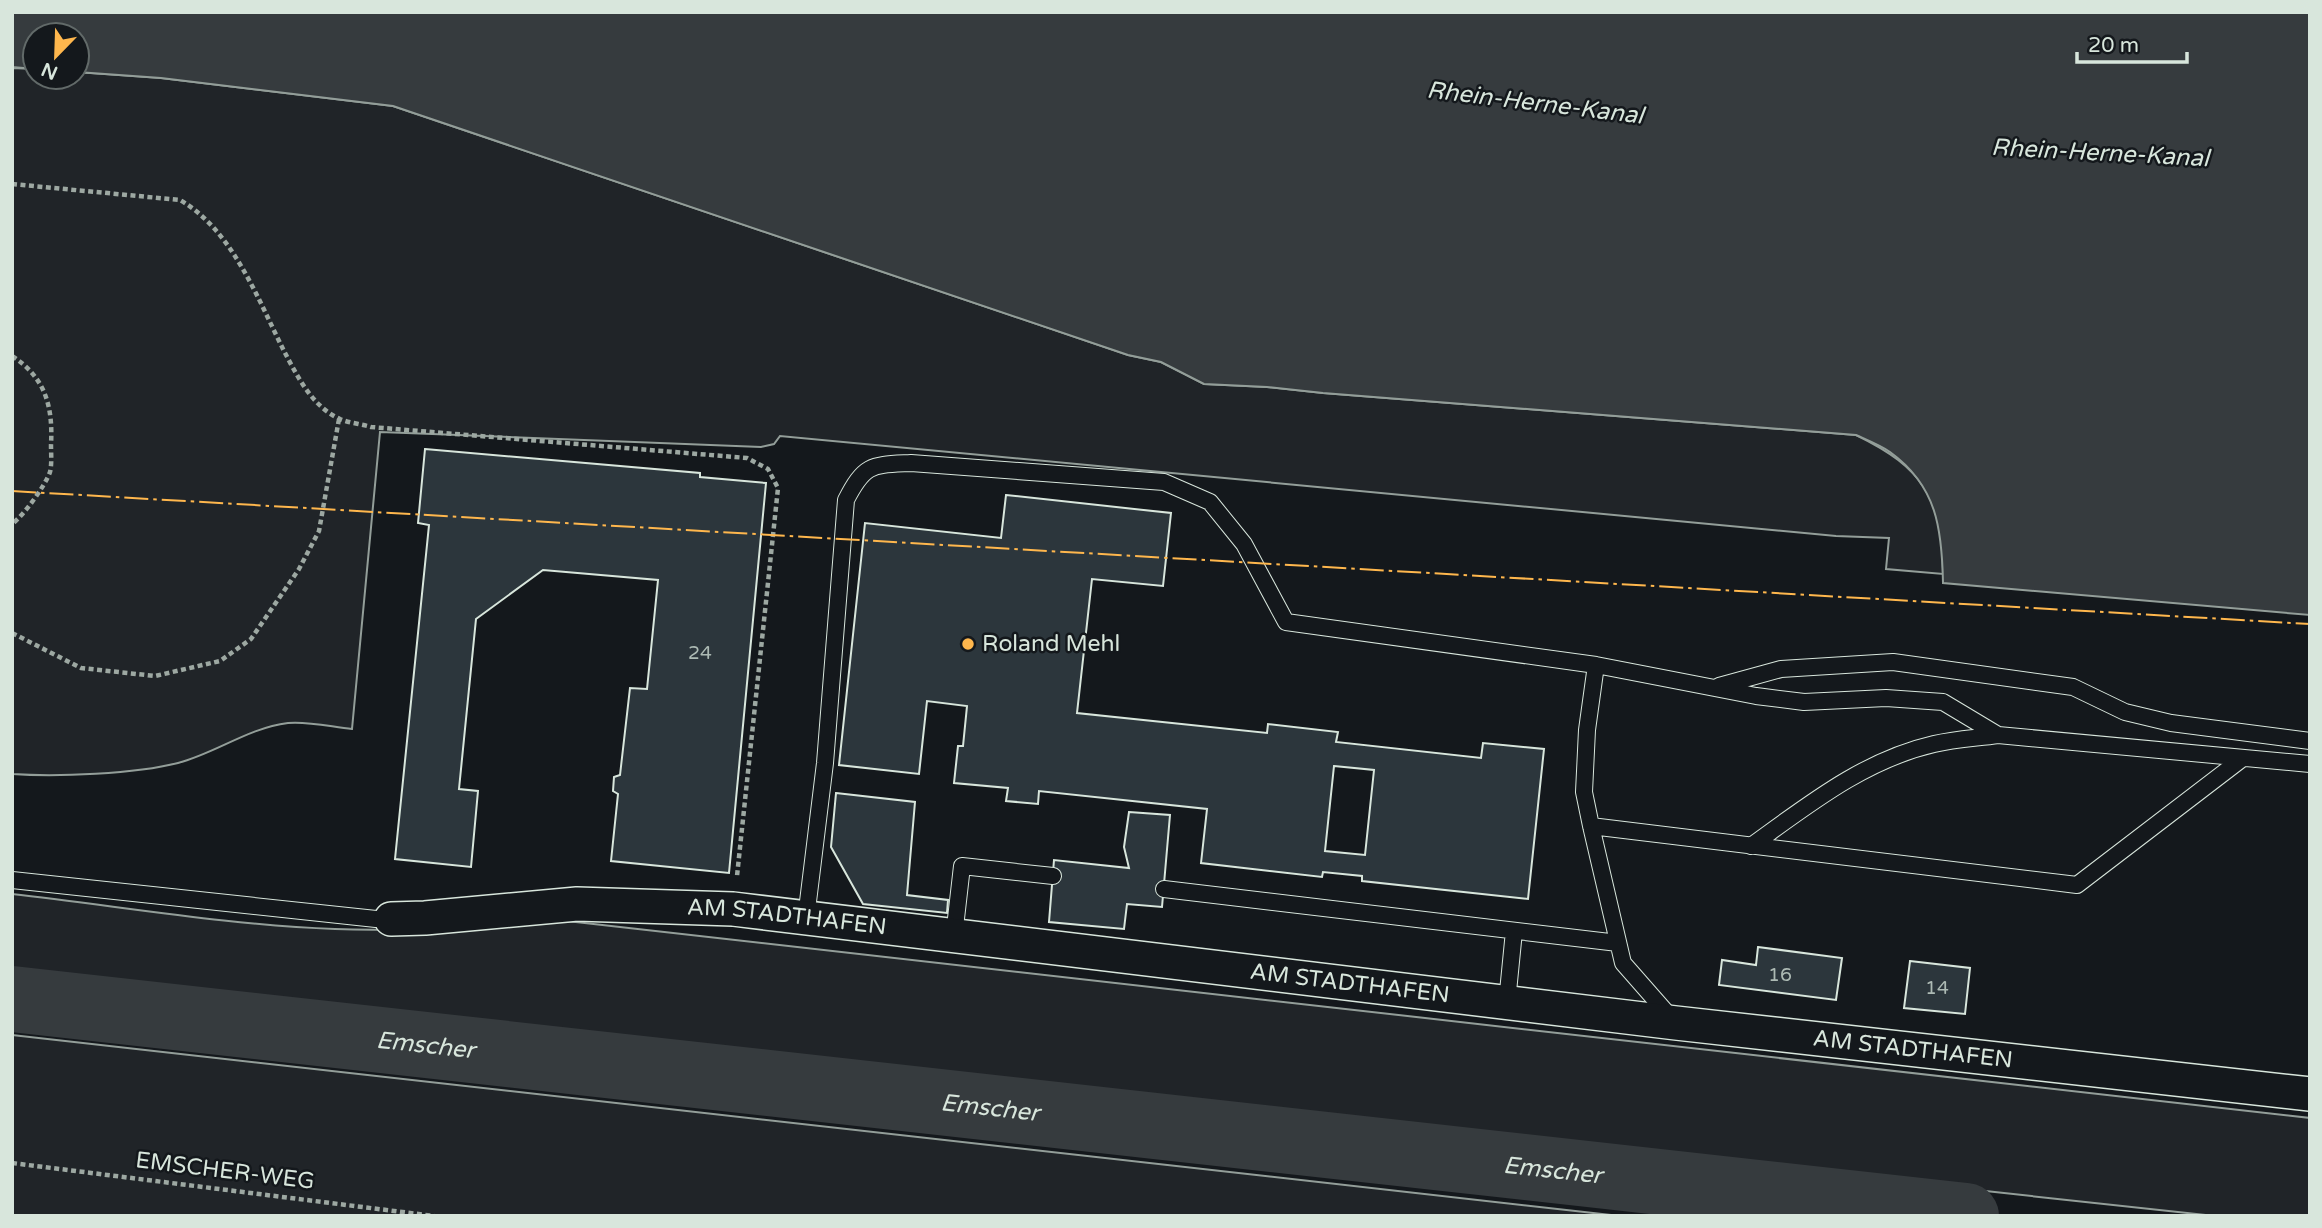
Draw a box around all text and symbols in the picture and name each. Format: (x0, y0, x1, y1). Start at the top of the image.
north arrow (21, 21, 91, 91)
scale bar (2077, 21, 2187, 65)
text: 20 m (2088, 33, 2139, 58)
text: N (38, 58, 61, 84)
water label: Rhein-Herne-Kanal (1425, 75, 1648, 131)
water label: Rhein-Herne-Kanal (1990, 133, 2213, 173)
place label: Roland Mehl (982, 630, 1120, 658)
marker: Roland Mehl (960, 636, 976, 652)
house number: 24 (688, 642, 712, 664)
street label: AM STADTHAFEN (686, 894, 888, 941)
street label: AM STADTHAFEN (1248, 958, 1451, 1010)
house number: 16 (1768, 964, 1792, 986)
house number: 14 (1925, 977, 1949, 999)
street label: AM STADTHAFEN (1812, 1024, 2014, 1075)
water label: Emscher (375, 1025, 479, 1065)
water label: Emscher (939, 1088, 1044, 1128)
street label: EMSCHER-WEG (134, 1146, 316, 1196)
water label: Emscher (1502, 1150, 1606, 1190)

